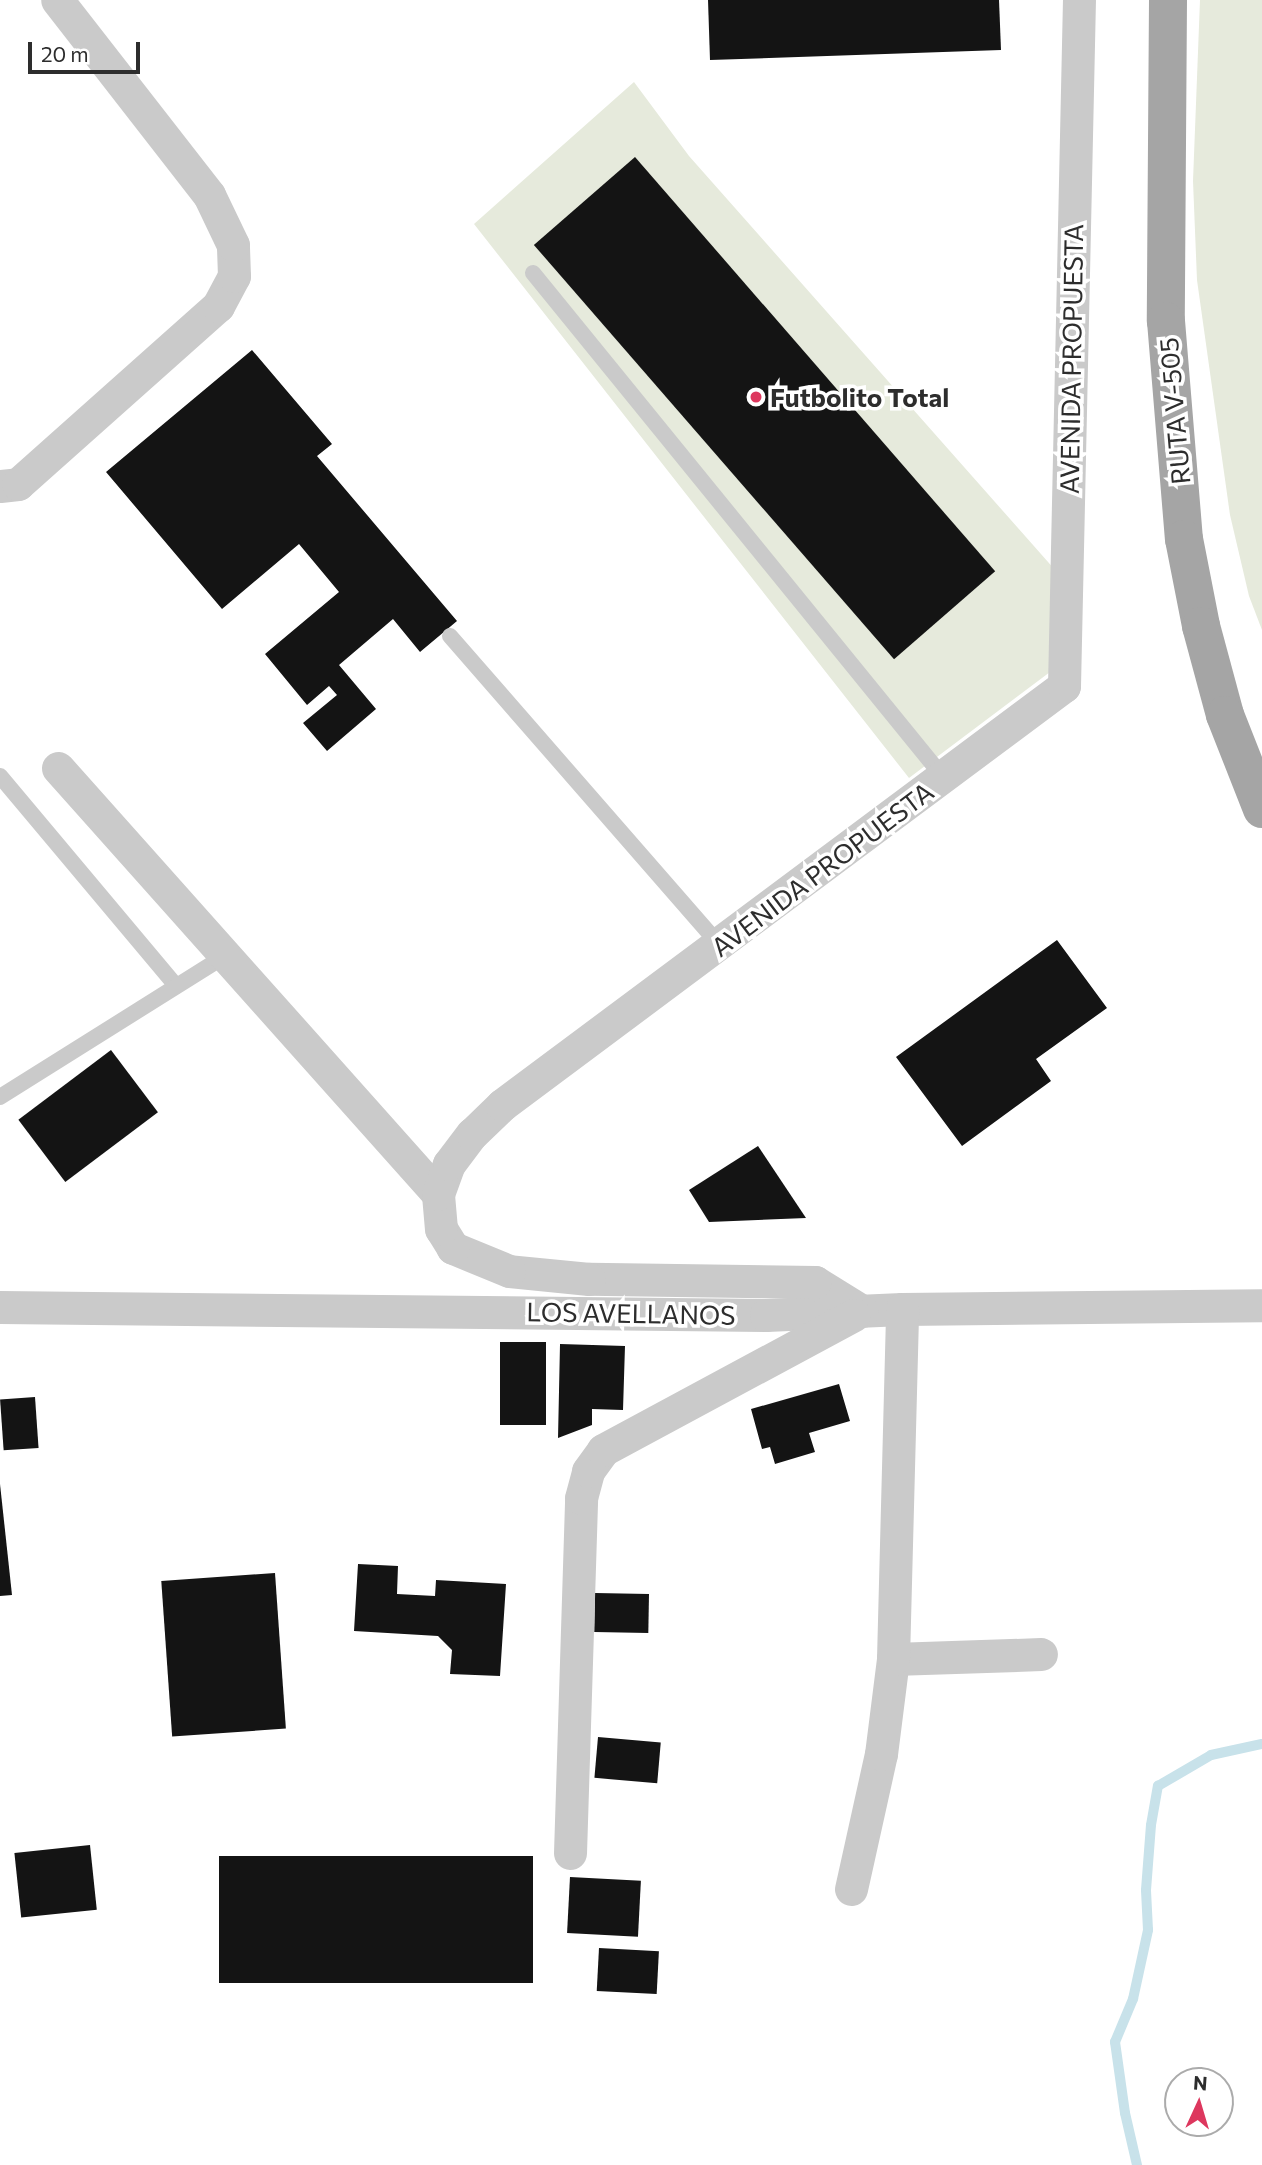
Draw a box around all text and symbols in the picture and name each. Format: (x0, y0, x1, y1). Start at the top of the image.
scale bar (32, 28, 144, 72)
text: 20 m (41, 41, 89, 66)
street label: AVENIDA PROPUESTA (1053, 224, 1089, 494)
street label: RUTA V-505 (1152, 336, 1196, 486)
place label: Futbolito Total (770, 381, 949, 413)
marker: Futbolito Total (748, 389, 764, 405)
street label: AVENIDA PROPUESTA (705, 775, 939, 963)
street label: LOS AVELLANOS (526, 1296, 736, 1330)
north arrow (1164, 2067, 1234, 2137)
text: N (1192, 2071, 1208, 2095)

